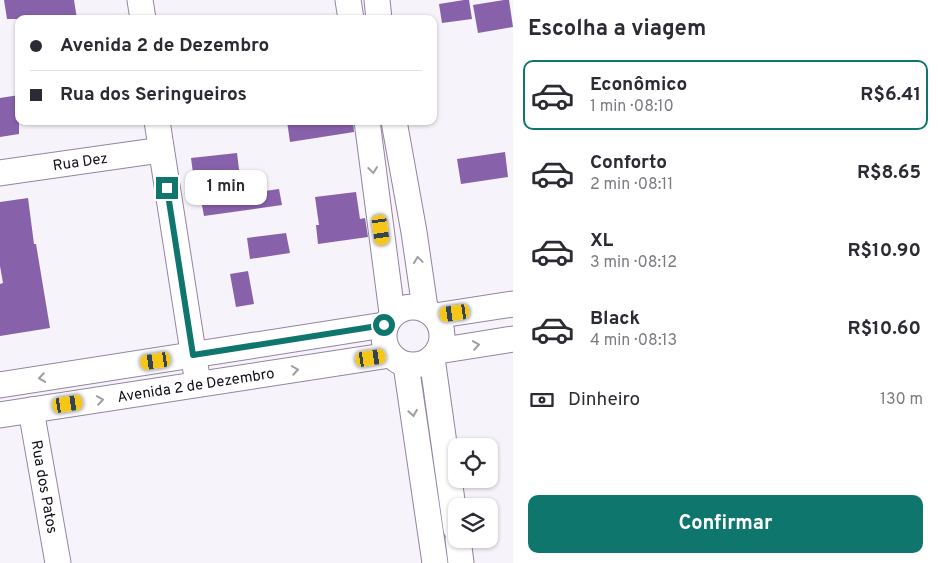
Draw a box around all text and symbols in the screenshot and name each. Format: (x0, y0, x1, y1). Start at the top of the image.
text: Escolha a viagem (528, 16, 706, 43)
text: Avenida 2 de Dezembro (60, 34, 269, 58)
icon: car (530, 73, 575, 118)
text: Econômico (590, 73, 687, 97)
text: Rua dos Seringueiros (60, 83, 247, 107)
text: R$6.41 (860, 83, 921, 107)
text: 1 min · 08:10 (590, 97, 674, 117)
street label: Rua Dez (52, 150, 109, 176)
icon: car (530, 151, 575, 196)
text: Conforto (590, 151, 667, 175)
text: R$8.65 (857, 161, 921, 185)
one-way arrow (367, 166, 378, 174)
callout: 1 min (184, 170, 267, 206)
text: 2 min · 08:11 (590, 175, 673, 195)
route end (156, 177, 178, 199)
text: 1 min (207, 177, 245, 197)
car (371, 214, 390, 246)
icon: car (530, 229, 575, 274)
text: XL (590, 229, 613, 253)
text: R$10.90 (847, 239, 921, 263)
text: 3 min · 08:12 (590, 253, 677, 273)
one-way arrow (413, 255, 424, 263)
car (439, 303, 470, 323)
icon: car (530, 307, 575, 352)
text: Black (590, 307, 640, 331)
route start (373, 314, 395, 336)
text: R$10.60 (848, 317, 921, 341)
text: 4 min · 08:13 (590, 331, 677, 351)
one-way arrow (472, 340, 480, 351)
car (355, 348, 386, 368)
car (140, 351, 171, 371)
street label: Avenida 2 de Dezembro (116, 365, 276, 408)
one-way arrow (291, 365, 300, 375)
one-way arrow (38, 373, 46, 383)
icon: cash (528, 386, 556, 414)
text: Dinheiro (568, 388, 640, 412)
text: 130 m (880, 390, 923, 410)
car (52, 394, 83, 414)
one-way arrow (96, 395, 104, 405)
one-way arrow (407, 409, 418, 417)
map controls (448, 438, 498, 548)
button: locate (448, 438, 498, 488)
street label: Rua dos Patos (26, 439, 61, 535)
button: Confirmar (528, 495, 923, 553)
button: layers (448, 498, 498, 548)

